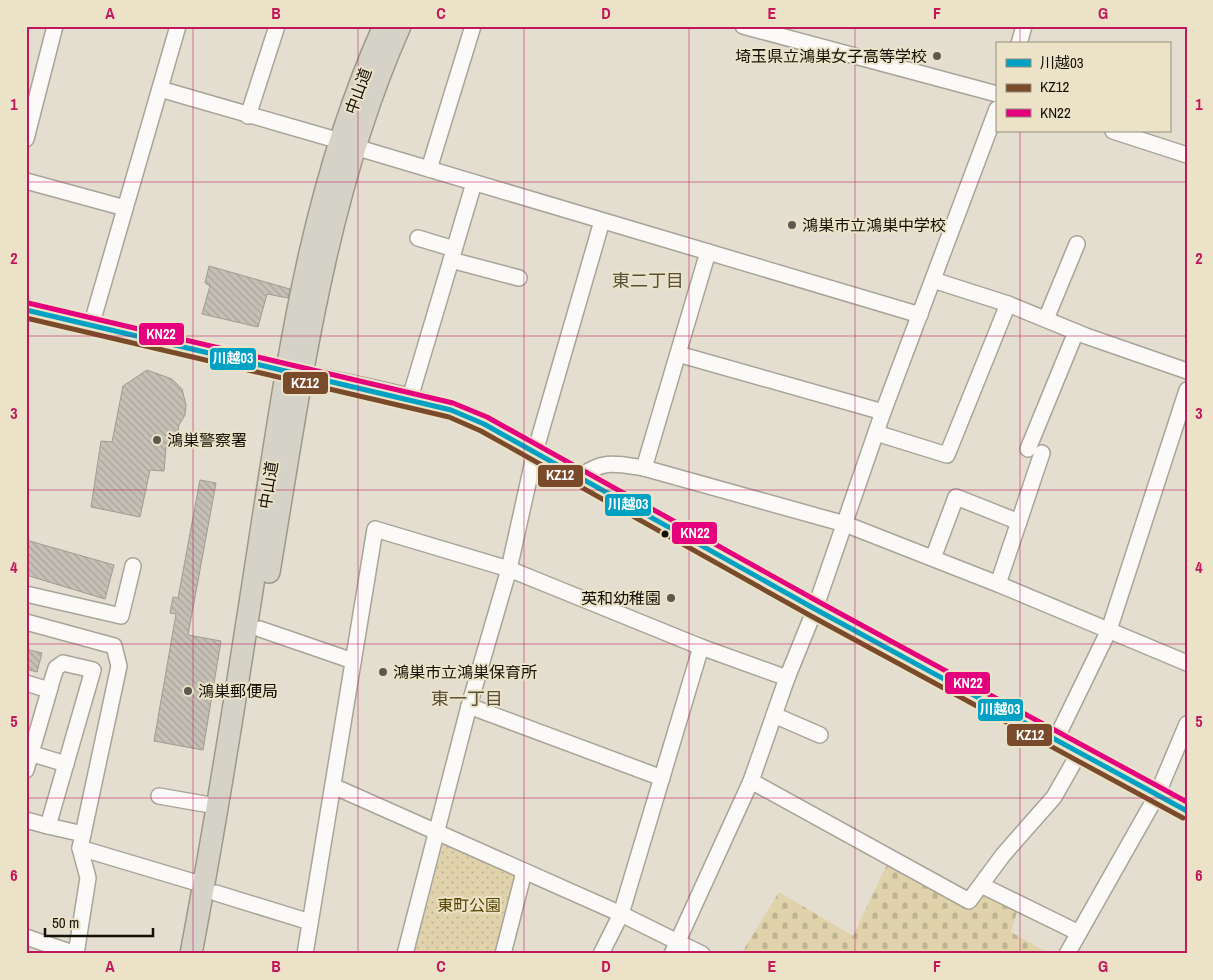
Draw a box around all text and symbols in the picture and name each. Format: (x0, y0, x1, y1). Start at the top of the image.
text: A (105, 2, 115, 24)
text: B (271, 2, 281, 24)
text: C (436, 2, 446, 24)
text: D (601, 2, 611, 24)
text: E (768, 2, 777, 24)
text: F (933, 2, 941, 24)
text: G (1098, 2, 1108, 24)
legend (996, 42, 1170, 132)
place label: 埼玉県立鴻巣女子高等学校 (735, 45, 927, 67)
marker: 埼玉県立鴻巣女子高等学校 (931, 50, 943, 62)
text: 川越03 (1040, 52, 1084, 73)
street label: 中山道 (339, 65, 377, 117)
text: KZ12 (1040, 76, 1070, 97)
text: 1 (10, 93, 18, 115)
text: 1 (1195, 93, 1203, 115)
text: KN22 (1040, 102, 1071, 123)
place label: 鴻巣市立鴻巣中学校 (802, 214, 946, 236)
marker: 鴻巣市立鴻巣中学校 (786, 219, 798, 231)
text: 2 (10, 247, 18, 269)
text: 2 (1195, 247, 1203, 269)
district label: 東二丁目 (612, 268, 684, 293)
line badge: KN22 (138, 322, 185, 346)
text: KN22 (146, 325, 176, 343)
line badge: 川越03 (209, 347, 257, 371)
text: 川越03 (213, 349, 253, 367)
line badge: KZ12 (282, 371, 329, 395)
text: KZ12 (291, 374, 319, 392)
text: 3 (10, 402, 18, 424)
text: 3 (1195, 402, 1203, 424)
place label: 鴻巣警察署 (167, 429, 247, 451)
marker: 鴻巣警察署 (151, 434, 163, 446)
street label: 中山道 (253, 460, 283, 510)
line badge: KZ12 (537, 464, 584, 488)
text: KZ12 (546, 466, 574, 484)
line badge: 川越03 (604, 493, 652, 517)
text: 川越03 (608, 495, 648, 513)
line badge: KN22 (671, 521, 718, 545)
text: KN22 (680, 524, 710, 542)
unlabelled marker (660, 529, 670, 539)
text: 4 (10, 556, 18, 578)
text: 4 (1195, 556, 1203, 578)
place label: 英和幼稚園 (581, 587, 661, 609)
marker: 英和幼稚園 (665, 592, 677, 604)
place label: 鴻巣市立鴻巣保育所 (393, 661, 537, 683)
marker: 鴻巣市立鴻巣保育所 (377, 666, 389, 678)
line badge: KN22 (944, 671, 991, 695)
text: KN22 (953, 674, 983, 692)
place label: 鴻巣郵便局 (198, 680, 278, 702)
marker: 鴻巣郵便局 (182, 685, 194, 697)
district label: 東一丁目 (431, 686, 503, 711)
line badge: 川越03 (977, 698, 1024, 722)
text: 川越03 (980, 700, 1020, 718)
text: 5 (10, 710, 18, 732)
text: 5 (1195, 710, 1203, 732)
line badge: KZ12 (1006, 723, 1053, 747)
text: KZ12 (1016, 726, 1044, 744)
text: 6 (10, 864, 18, 886)
text: 6 (1195, 864, 1203, 886)
park label: 東町公園 (437, 894, 501, 916)
scale bar (45, 905, 152, 937)
text: 50 m (52, 912, 79, 933)
text: A (105, 955, 115, 977)
text: B (271, 955, 281, 977)
text: C (436, 955, 446, 977)
text: D (601, 955, 611, 977)
text: E (768, 955, 777, 977)
text: F (933, 955, 941, 977)
text: G (1098, 955, 1108, 977)

